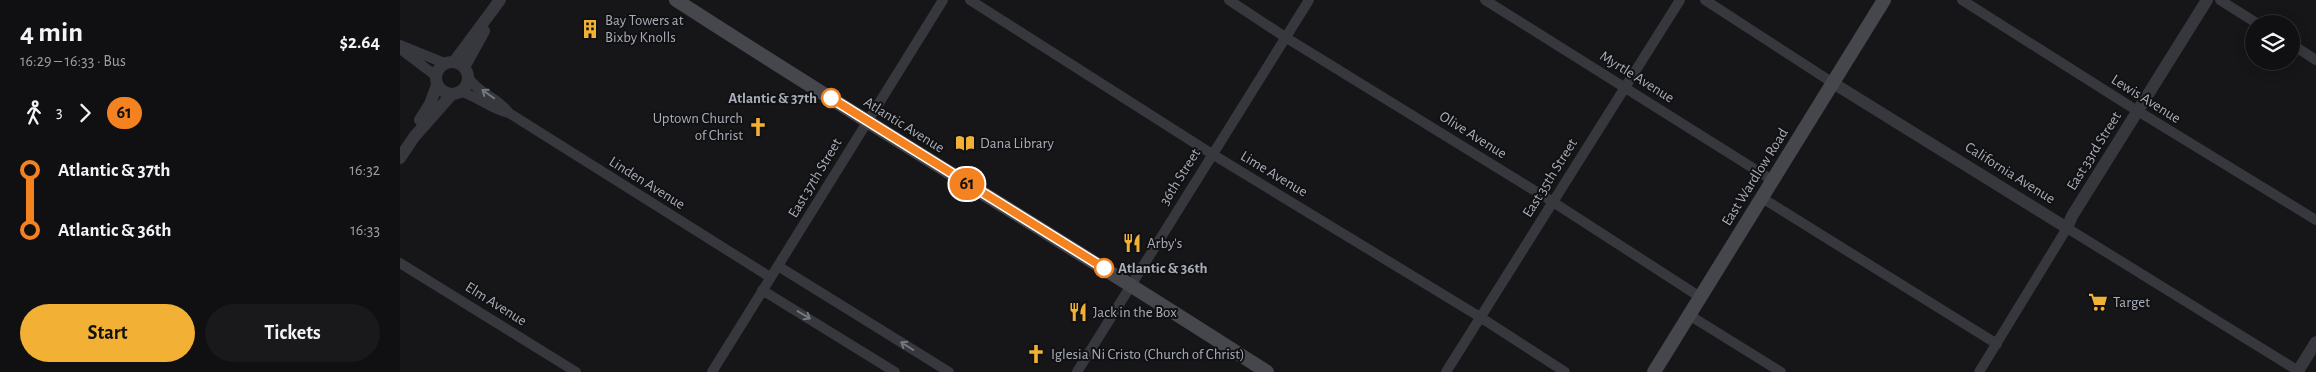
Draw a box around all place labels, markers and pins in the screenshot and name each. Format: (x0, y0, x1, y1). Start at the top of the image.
place label: Bay Towers at Bixby Knolls (605, 13, 684, 45)
building icon: Bay Towers at Bixby Knolls (579, 18, 601, 40)
marker: Atlantic & 37th (821, 88, 841, 108)
place label: Atlantic & 37th (728, 91, 817, 106)
place label: Uptown Church of Christ (653, 111, 743, 143)
church icon: Uptown Church of Christ (747, 116, 769, 138)
library icon: Dana Library (954, 132, 976, 154)
place label: Dana Library (980, 136, 1055, 151)
restaurant icon: Arby's (1121, 232, 1143, 254)
place label: Arby's (1147, 236, 1182, 251)
marker: Atlantic & 36th (1094, 258, 1114, 278)
place label: Atlantic & 36th (1118, 261, 1208, 276)
supermarket icon: Target (2087, 291, 2109, 313)
place label: Target (2113, 295, 2150, 310)
restaurant icon: Jack in the Box (1067, 301, 1089, 323)
place label: Jack in the Box (1093, 305, 1177, 320)
church icon: Iglesia Ni Cristo (Church of Christ) (1025, 343, 1047, 365)
place label: Iglesia Ni Cristo (Church of Christ) (1051, 347, 1245, 362)

